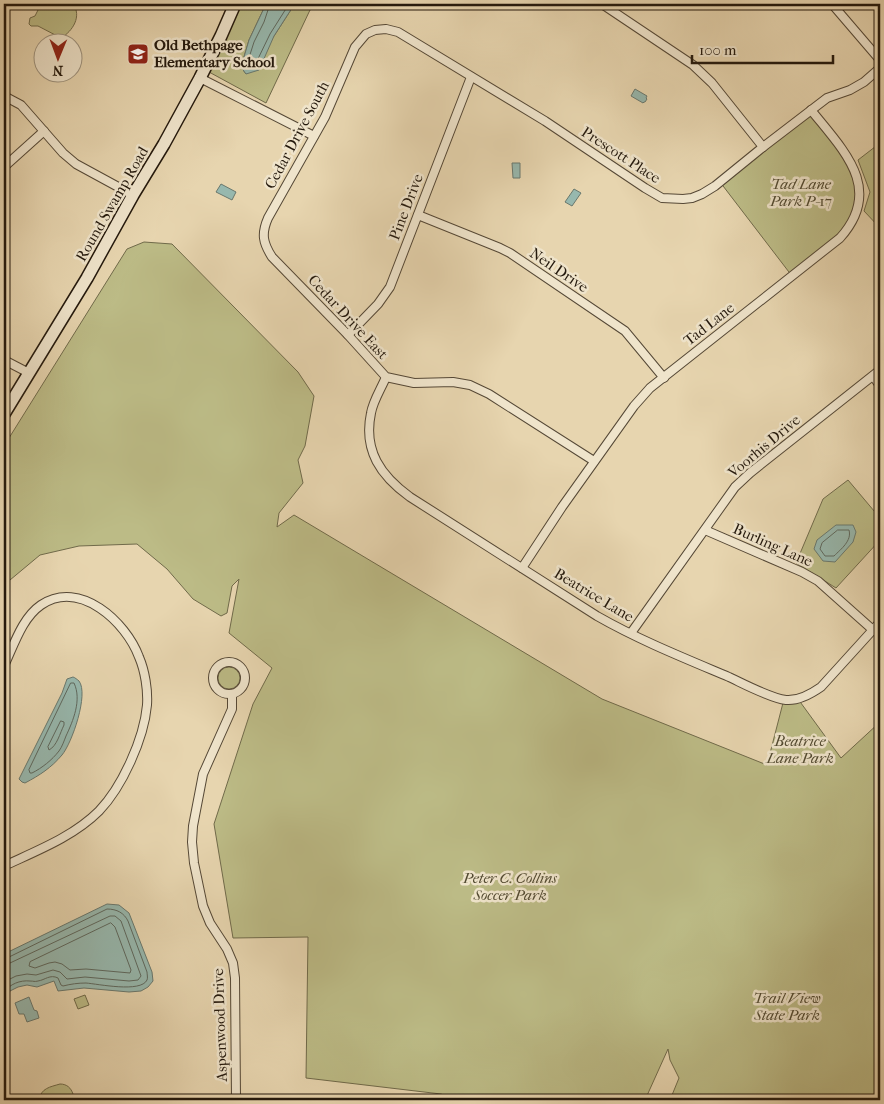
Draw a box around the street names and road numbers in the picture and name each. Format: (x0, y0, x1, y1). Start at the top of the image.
street label: Cedar Drive South (261, 78, 333, 192)
street label: Prescott Place (578, 123, 664, 188)
street label: Round Swamp Road (72, 143, 153, 264)
street label: Pine Drive (385, 171, 427, 243)
street label: Neil Drive (526, 244, 592, 297)
street label: Cedar Drive East (304, 271, 392, 363)
street label: Tad Lane (680, 298, 738, 349)
street label: Voorhis Drive (724, 410, 804, 482)
street label: Burling Lane (730, 519, 816, 571)
street label: Beatrice Lane (551, 564, 637, 626)
street label: Aspenwood Drive (209, 967, 231, 1083)

